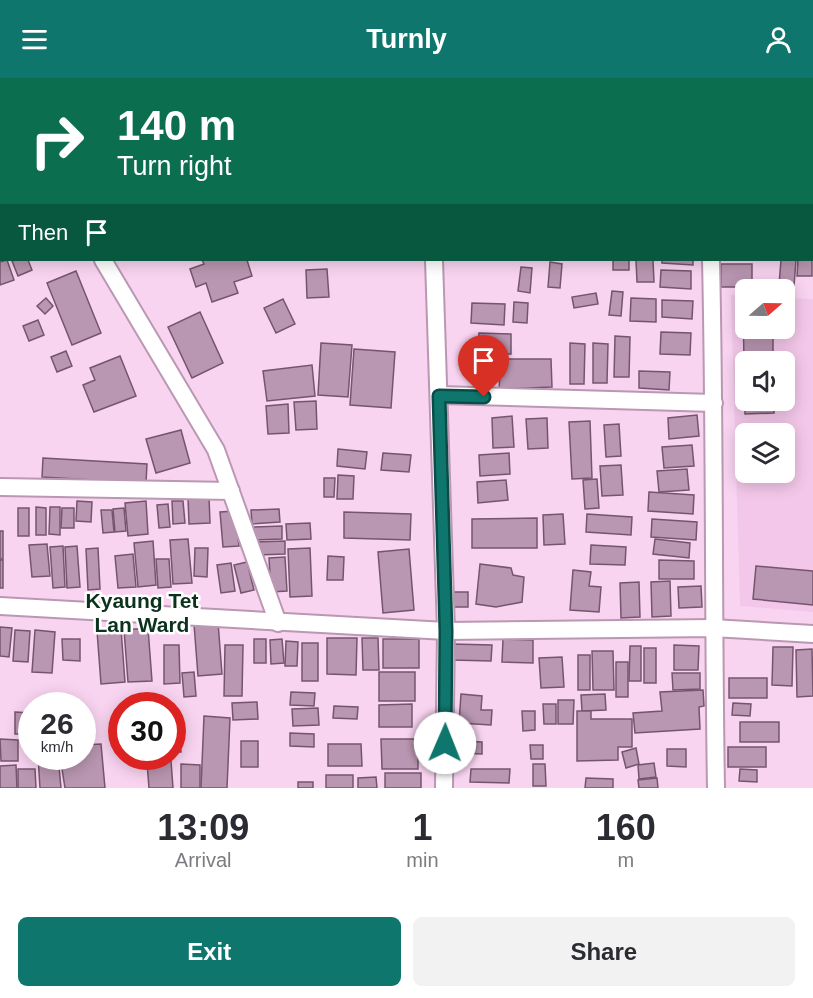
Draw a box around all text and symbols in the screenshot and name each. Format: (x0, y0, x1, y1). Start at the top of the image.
icon: menu (18, 23, 51, 56)
icon: person (762, 23, 795, 56)
text: Turnly (366, 24, 447, 54)
icon: right (18, 102, 96, 180)
text: 140 m (117, 102, 236, 149)
text: Turn right (117, 151, 232, 181)
icon: arrive (80, 216, 113, 249)
text: Then (18, 220, 68, 245)
north arrow (735, 279, 795, 339)
map controls (735, 279, 795, 483)
pin (458, 335, 509, 397)
icon: arrive (467, 344, 500, 377)
button: sound (735, 351, 795, 411)
button: layers (735, 423, 795, 483)
district label: Kyaung Tet Lan Ward (86, 589, 198, 636)
speed limit sign: 30 (108, 692, 186, 770)
text: 26 (40, 707, 74, 740)
position arrow (413, 711, 477, 775)
text: km/h (41, 738, 73, 755)
text: 13:09 (157, 807, 249, 848)
text: 1 (412, 807, 432, 848)
text: 160 (596, 807, 656, 848)
text: Arrival (175, 849, 232, 871)
text: min (406, 849, 439, 871)
text: m (617, 849, 634, 871)
button: Exit (18, 917, 401, 986)
button: Share (413, 917, 795, 986)

